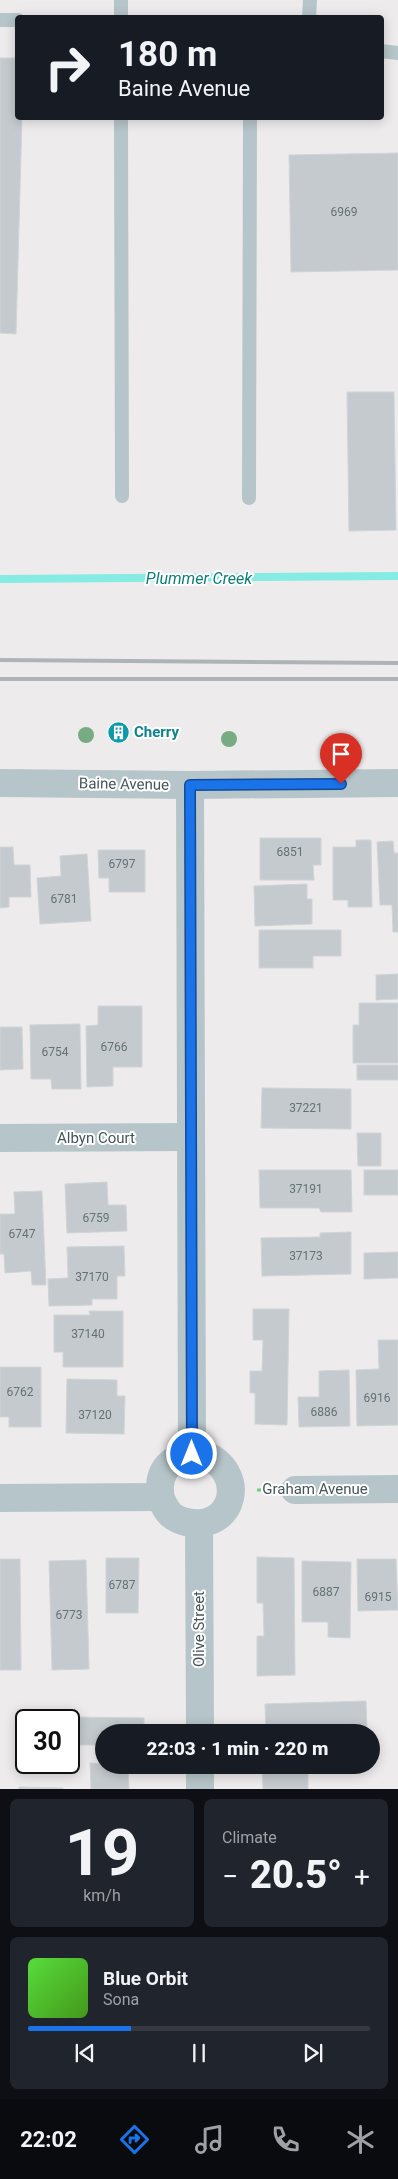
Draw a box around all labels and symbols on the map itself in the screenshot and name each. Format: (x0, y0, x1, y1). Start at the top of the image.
house number: 6969 (331, 205, 357, 219)
water label: Plummer Creek (146, 569, 253, 588)
building icon: Cherry (106, 720, 130, 744)
place label: Cherry (134, 723, 179, 741)
pin (320, 733, 362, 784)
street label: Baine Avenue (79, 774, 169, 794)
house number: 6851 (277, 845, 303, 859)
house number: 6797 (109, 857, 136, 871)
house number: 6781 (51, 892, 77, 906)
house number: 6766 (101, 1040, 128, 1054)
house number: 6754 (42, 1045, 69, 1059)
house number: 37221 (289, 1101, 323, 1115)
street label: Albyn Court (57, 1129, 135, 1147)
house number: 37191 (289, 1182, 323, 1196)
house number: 6759 (83, 1211, 109, 1225)
house number: 6747 (9, 1227, 36, 1241)
house number: 37173 (289, 1249, 323, 1263)
house number: 37170 (75, 1270, 109, 1284)
house number: 37140 (71, 1327, 105, 1341)
house number: 6762 (7, 1385, 34, 1399)
house number: 6916 (364, 1391, 391, 1405)
house number: 6886 (311, 1405, 338, 1419)
house number: 37120 (78, 1408, 112, 1422)
position arrow (165, 1427, 217, 1479)
street label: Graham Avenue (262, 1480, 368, 1498)
house number: 6787 (109, 1578, 136, 1592)
house number: 6887 (313, 1585, 340, 1599)
house number: 6915 (365, 1590, 392, 1604)
street label: Olive Street (190, 1591, 208, 1667)
house number: 6773 (56, 1608, 82, 1622)
speed limit sign: 30 (15, 1709, 80, 1774)

